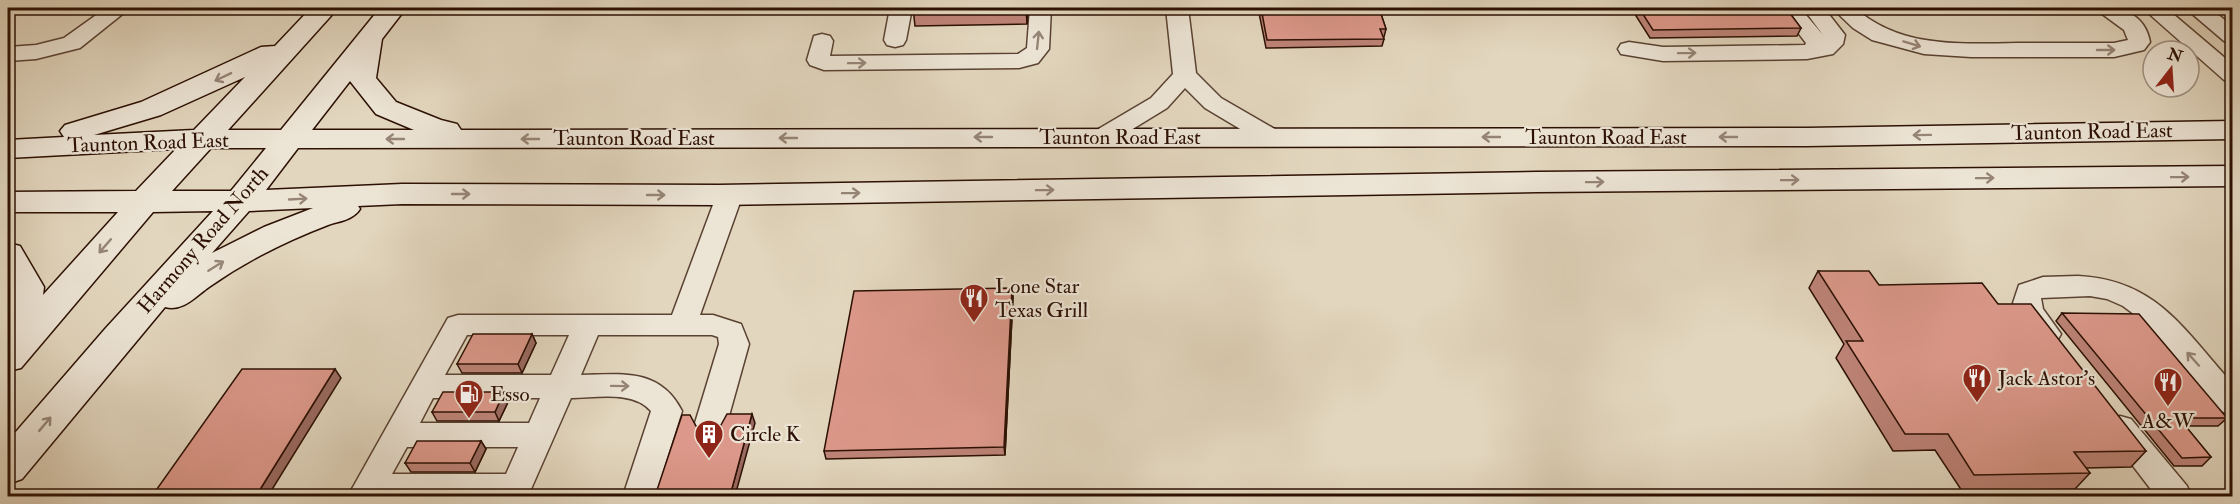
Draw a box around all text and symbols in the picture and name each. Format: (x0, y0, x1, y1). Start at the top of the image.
one-way arrow (1033, 31, 1044, 50)
one-way arrow (1902, 39, 1921, 50)
north arrow (2141, 39, 2201, 99)
one-way arrow (2096, 44, 2116, 55)
text: N (2164, 44, 2186, 67)
one-way arrow (1677, 48, 1697, 59)
one-way arrow (846, 57, 866, 69)
one-way arrow (215, 72, 233, 84)
street label: Taunton Road East (2011, 117, 2173, 147)
street label: Taunton Road East (1039, 124, 1201, 151)
street label: Taunton Road East (1525, 124, 1687, 151)
street label: Taunton Road East (553, 125, 715, 152)
street label: Taunton Road East (67, 127, 229, 159)
one-way arrow (1913, 129, 1933, 141)
one-way arrow (973, 131, 993, 143)
one-way arrow (1481, 131, 1501, 143)
one-way arrow (1718, 131, 1738, 143)
one-way arrow (778, 132, 798, 144)
one-way arrow (386, 133, 406, 145)
one-way arrow (520, 133, 540, 145)
street label: Harmony Road North (132, 161, 274, 319)
one-way arrow (2170, 171, 2190, 183)
one-way arrow (1975, 173, 1995, 184)
one-way arrow (1780, 174, 1800, 186)
one-way arrow (1585, 176, 1605, 188)
one-way arrow (1035, 184, 1055, 195)
one-way arrow (840, 187, 860, 198)
one-way arrow (450, 188, 470, 200)
one-way arrow (645, 189, 665, 201)
one-way arrow (288, 193, 308, 204)
one-way arrow (98, 238, 112, 253)
one-way arrow (207, 260, 224, 272)
place label: Lone Star Texas Grill (995, 273, 1089, 324)
restaurant icon: Lone Star Texas Grill (958, 282, 990, 324)
one-way arrow (2186, 352, 2200, 367)
restaurant icon: Jack Astor's (1961, 362, 1993, 404)
place label: Jack Astor's (1997, 365, 2095, 392)
restaurant icon: A&W (2152, 366, 2184, 408)
fuel station icon: Esso (453, 378, 485, 420)
one-way arrow (609, 380, 629, 392)
place label: Esso (490, 381, 530, 408)
place label: A&W (2141, 408, 2195, 435)
one-way arrow (39, 416, 52, 432)
building icon: Circle K (693, 418, 725, 460)
place label: Circle K (730, 421, 801, 448)

